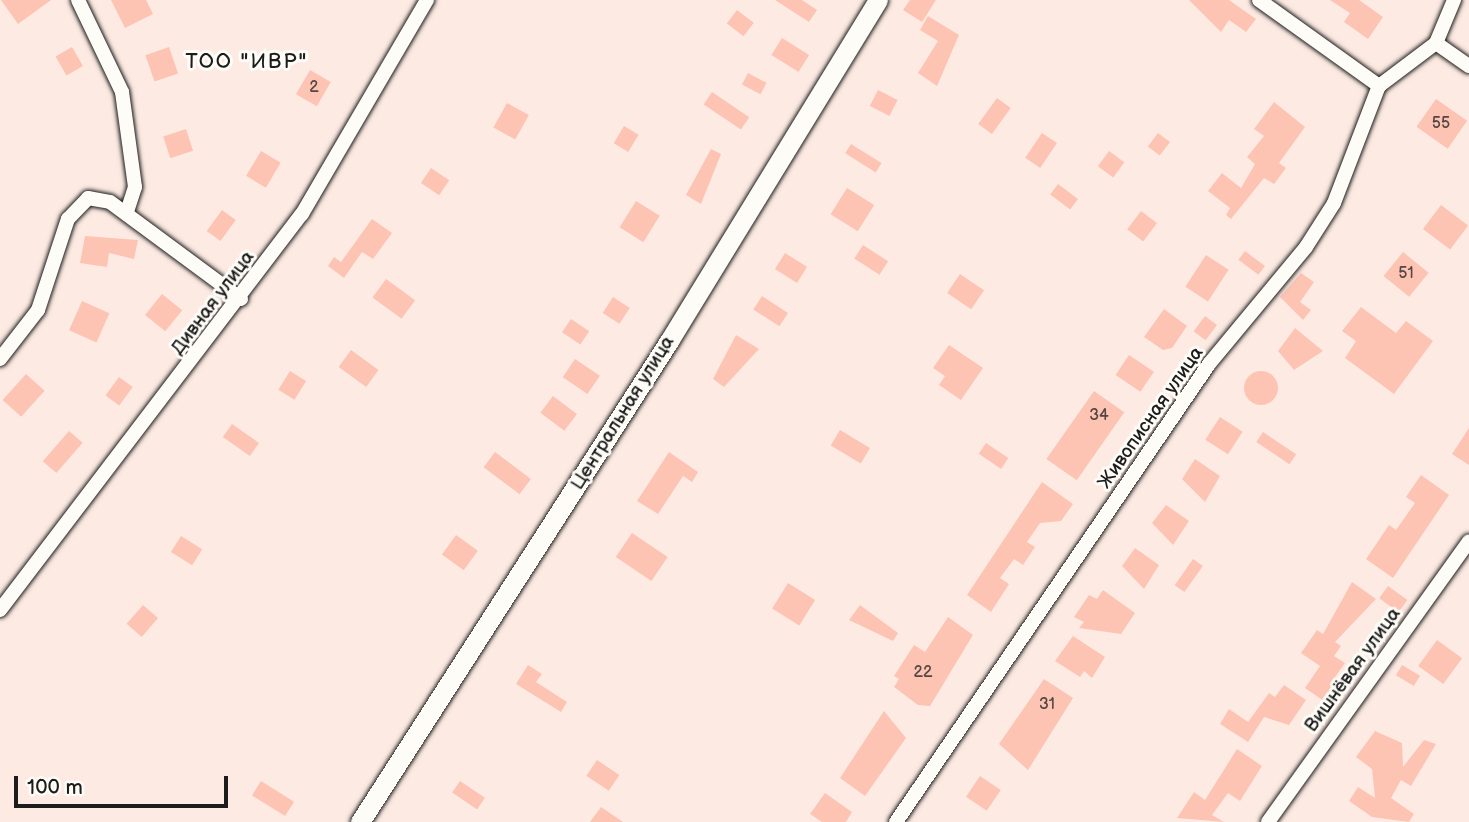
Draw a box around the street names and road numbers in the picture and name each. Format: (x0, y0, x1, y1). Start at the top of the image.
street label: Дивная улица (167, 247, 259, 359)
street label: Центральная улица (566, 332, 680, 494)
street label: Живописная улица (1093, 343, 1209, 493)
street label: Вишнёвая улица (1300, 603, 1406, 737)

